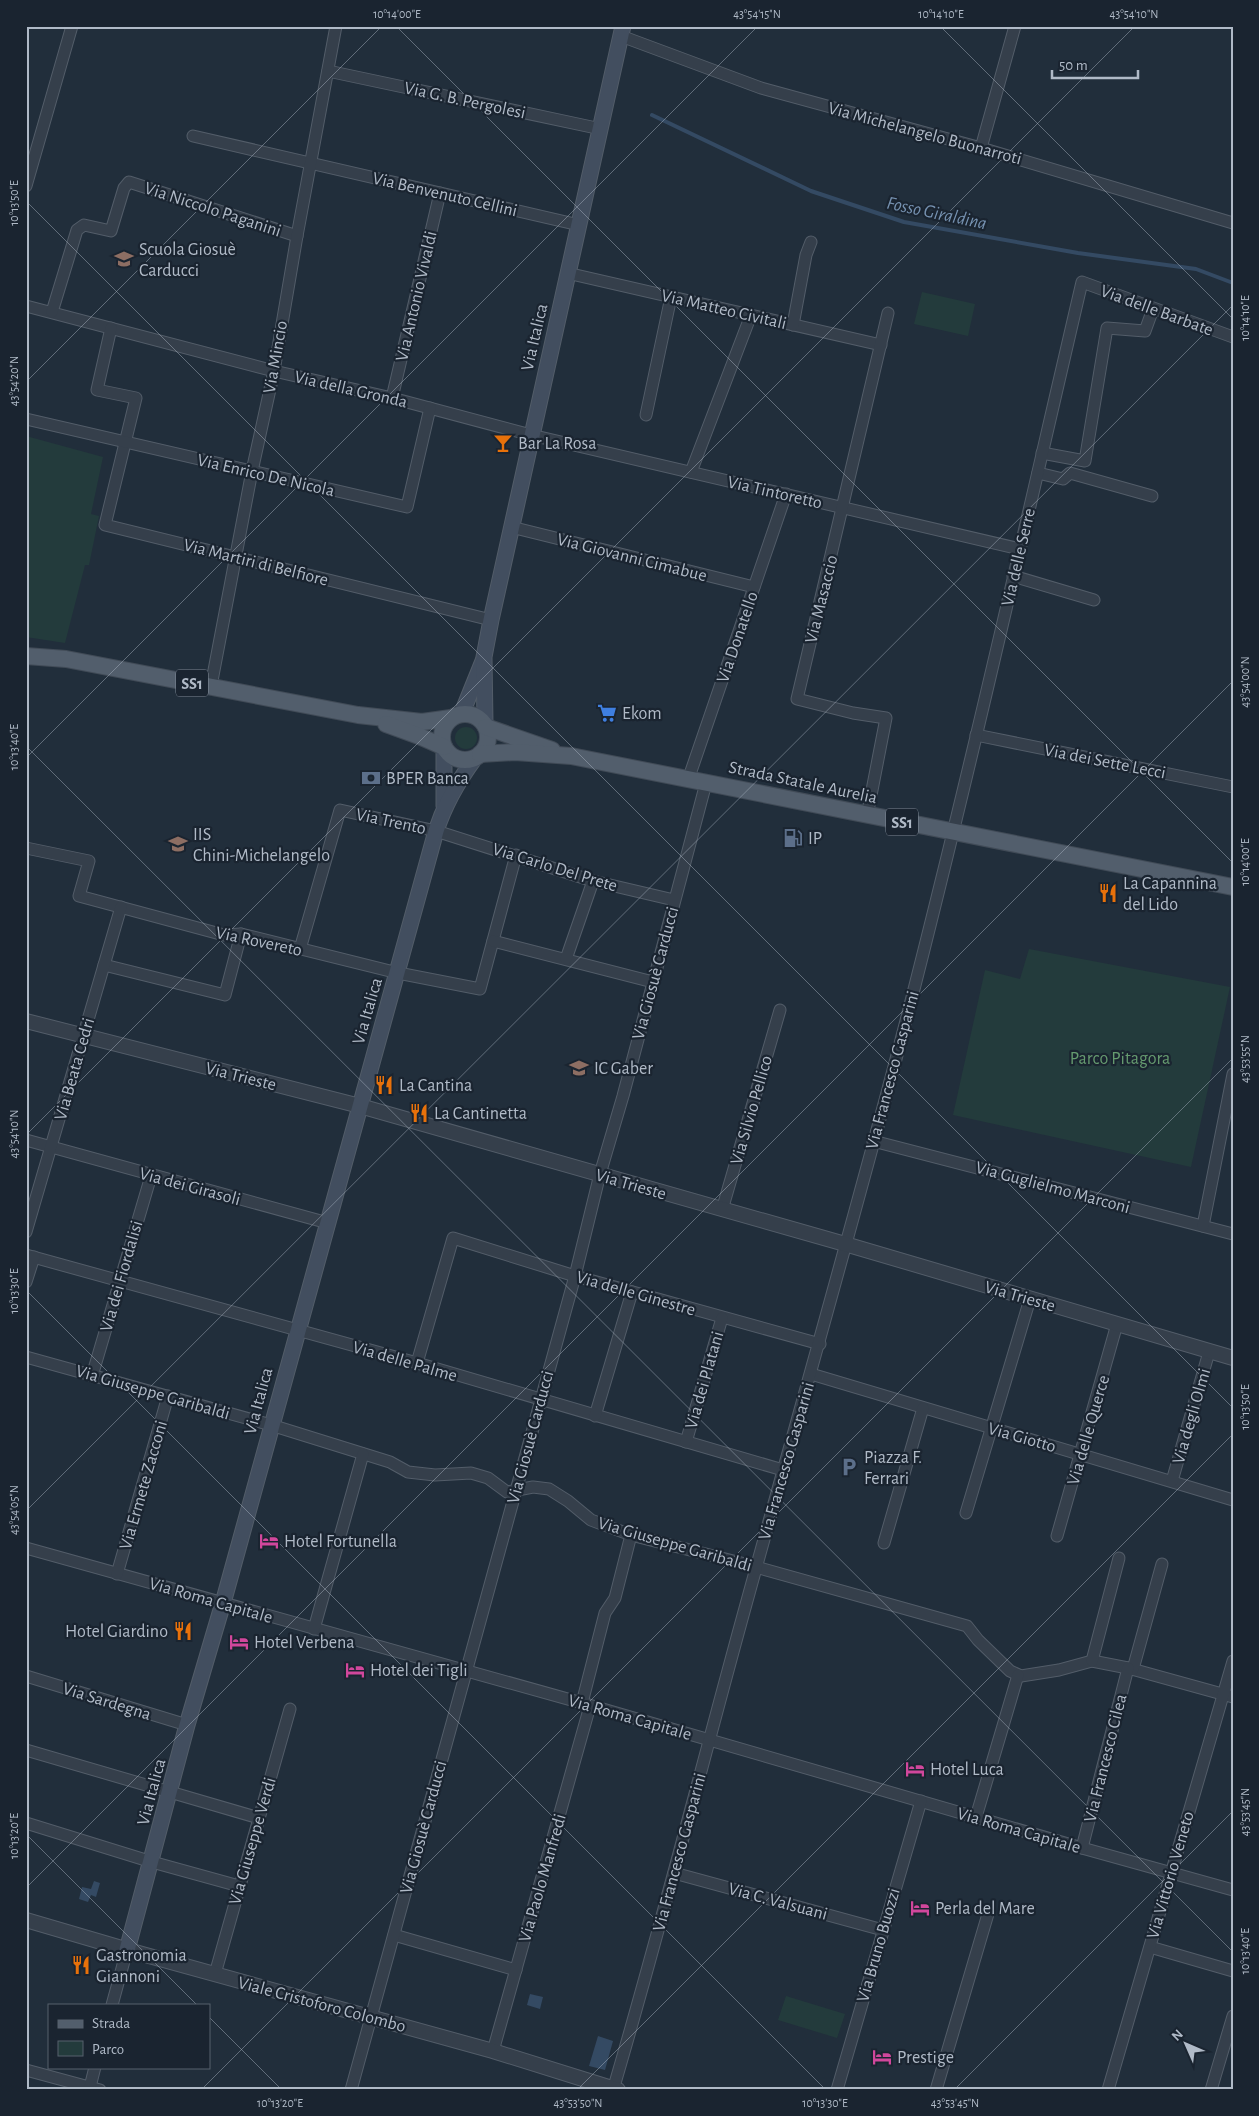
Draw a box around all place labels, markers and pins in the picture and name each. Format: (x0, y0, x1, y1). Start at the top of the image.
place label: Scuola Giosuè Carducci (139, 241, 236, 280)
school or university icon: Scuola Giosuè Carducci (113, 248, 135, 270)
bar icon: Bar La Rosa (492, 432, 514, 454)
place label: Bar La Rosa (518, 435, 597, 453)
supermarket icon: Ekom (596, 702, 618, 724)
place label: Ekom (622, 705, 662, 723)
bank icon: BPER Banca (360, 767, 382, 789)
place label: BPER Banca (386, 770, 469, 788)
place label: IIS Chini-Michelangelo (193, 826, 330, 865)
fuel station icon: IP (782, 827, 804, 849)
place label: IP (808, 830, 822, 848)
school or university icon: IIS Chini-Michelangelo (167, 833, 189, 855)
place label: La Capannina del Lido (1123, 875, 1217, 914)
restaurant icon: La Capannina del Lido (1097, 882, 1119, 904)
school or university icon: IC Gaber (568, 1057, 590, 1079)
place label: IC Gaber (594, 1060, 653, 1078)
restaurant icon: La Cantina (373, 1074, 395, 1096)
place label: La Cantina (399, 1077, 472, 1095)
restaurant icon: La Cantinetta (408, 1102, 430, 1124)
place label: La Cantinetta (434, 1105, 527, 1123)
place label: Piazza F. Ferrari (864, 1449, 922, 1488)
parking icon: Piazza F. Ferrari (838, 1456, 860, 1478)
hotel icon: Hotel Fortunella (258, 1530, 280, 1552)
place label: Hotel Fortunella (284, 1533, 397, 1551)
restaurant icon: Hotel Giardino (172, 1620, 194, 1642)
place label: Hotel Giardino (65, 1623, 168, 1641)
hotel icon: Hotel Verbena (228, 1631, 250, 1653)
place label: Hotel Verbena (254, 1634, 355, 1652)
hotel icon: Hotel dei Tigli (344, 1659, 366, 1681)
place label: Hotel dei Tigli (370, 1662, 468, 1680)
hotel icon: Hotel Luca (904, 1758, 926, 1780)
place label: Hotel Luca (930, 1761, 1004, 1779)
hotel icon: Perla del Mare (909, 1897, 931, 1919)
place label: Perla del Mare (935, 1900, 1035, 1918)
place label: Gastronomia Giannoni (96, 1947, 187, 1986)
restaurant icon: Gastronomia Giannoni (70, 1954, 92, 1976)
hotel icon: Prestige (871, 2046, 893, 2068)
place label: Prestige (897, 2049, 954, 2067)

